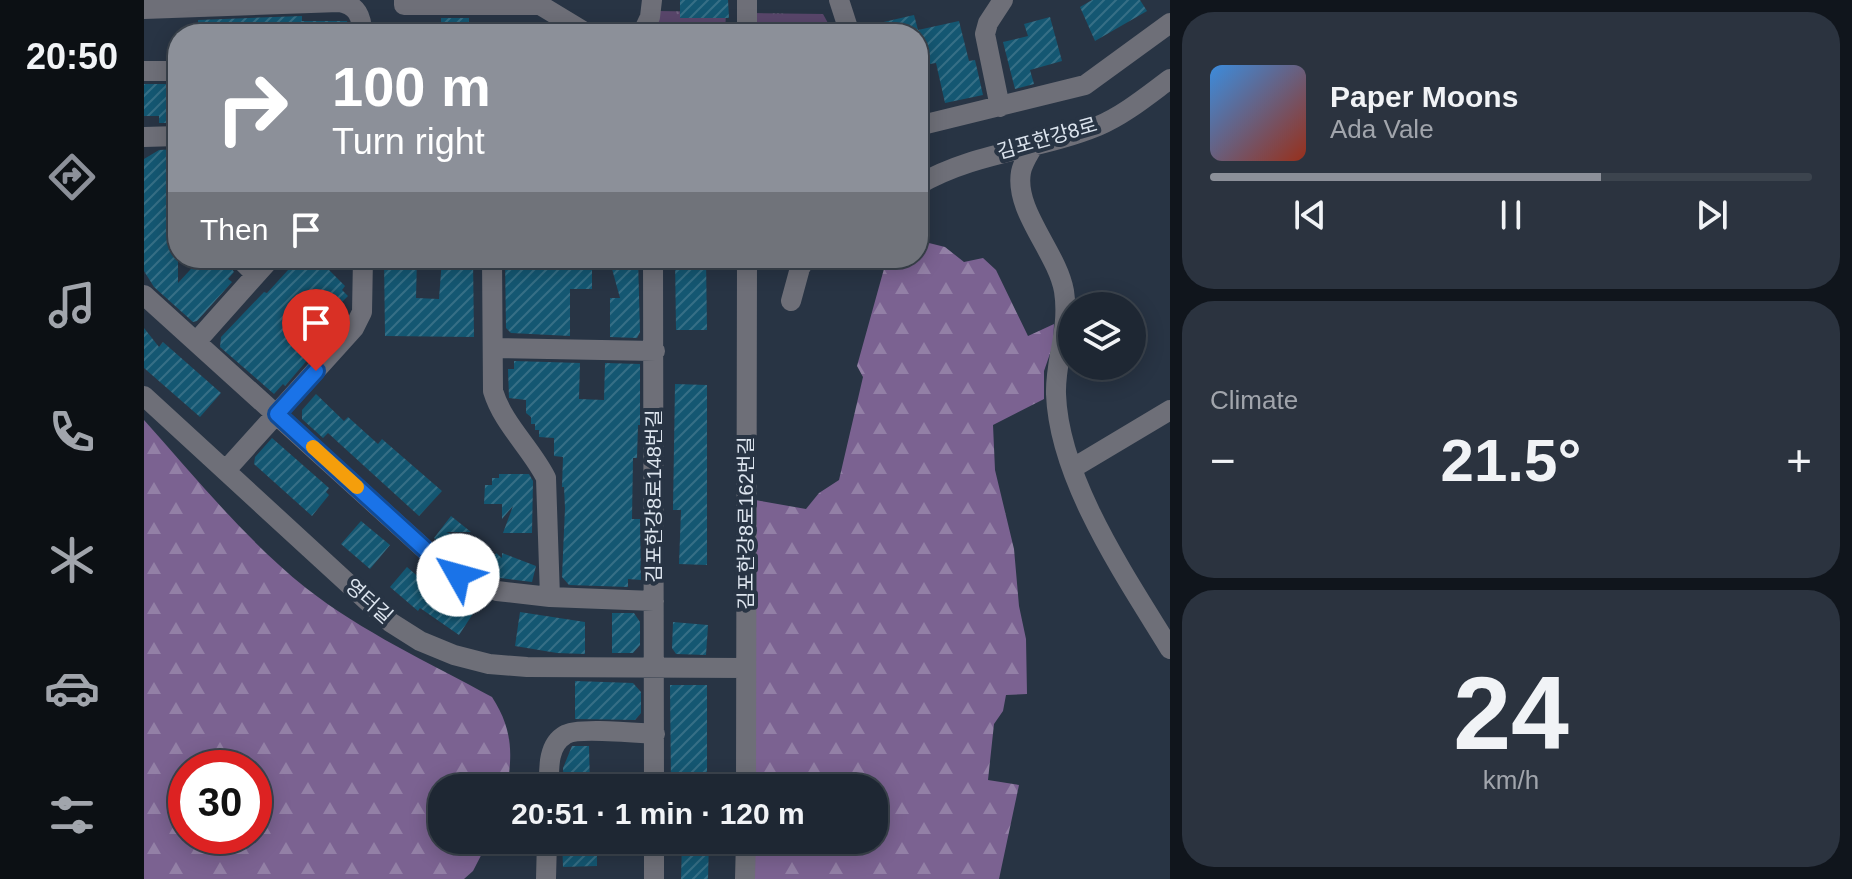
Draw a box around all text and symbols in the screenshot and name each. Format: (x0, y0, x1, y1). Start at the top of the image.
text: 20:50 (26, 36, 118, 77)
text: 100 m (332, 55, 491, 118)
icon: right (200, 56, 304, 160)
text: Paper Moons (1330, 80, 1518, 113)
street label: 김포한강8로 (994, 113, 1100, 163)
text: Ada Vale (1330, 114, 1434, 144)
text: Turn right (332, 121, 485, 162)
icon: directions (44, 149, 100, 205)
icon: previous (1288, 193, 1332, 237)
icon: pause (1489, 193, 1533, 237)
icon: next (1690, 193, 1734, 237)
icon: arrive (284, 208, 328, 252)
text: Then (200, 213, 268, 246)
icon: music (44, 277, 100, 333)
pin (282, 289, 350, 371)
map controls (1058, 292, 1146, 380)
button: layers (1058, 292, 1146, 380)
icon: arrive (294, 301, 338, 345)
text: Climate (1210, 385, 1298, 415)
icon: phone (44, 404, 100, 460)
street label: 김포한강8로148번길 (643, 409, 665, 583)
text: 21.5° (1441, 427, 1581, 494)
street label: 김포한강8로162번길 (735, 436, 757, 610)
text: − (1210, 436, 1236, 485)
text: + (1786, 436, 1812, 485)
icon: climate (44, 532, 100, 588)
position arrow (416, 533, 500, 617)
street label: 영터길 (341, 574, 397, 628)
text: 24 (1453, 655, 1569, 771)
icon: car (44, 660, 100, 716)
speed limit sign: 30 (168, 750, 272, 854)
text: km/h (1483, 765, 1539, 795)
icon: filters (44, 787, 100, 843)
text: 20:51 · 1 min · 120 m (511, 797, 805, 830)

